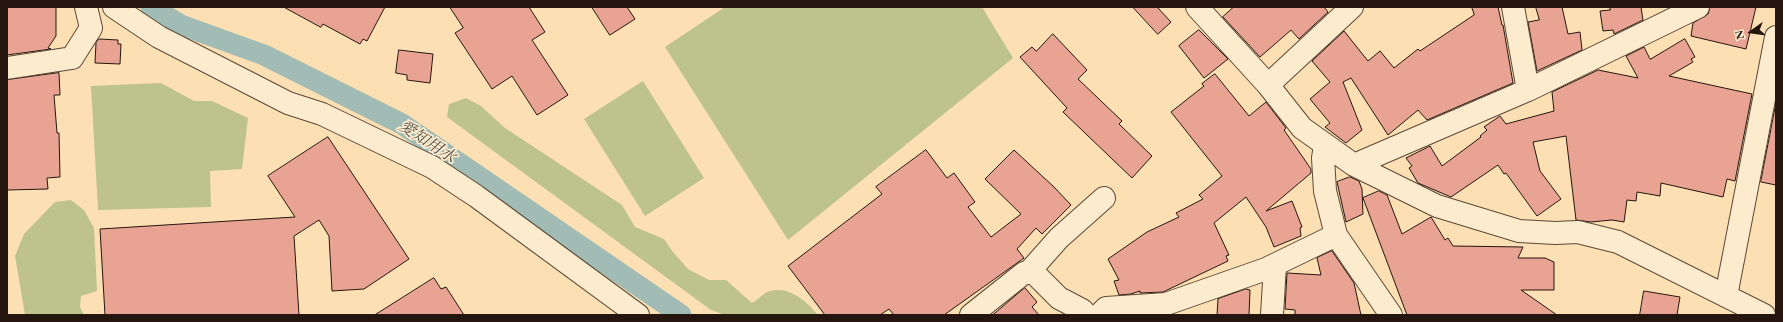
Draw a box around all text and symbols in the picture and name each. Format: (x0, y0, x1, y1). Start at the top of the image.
north arrow (1731, 12, 1771, 52)
text: N (1731, 29, 1747, 41)
water label: 愛知用水 (395, 117, 459, 167)

